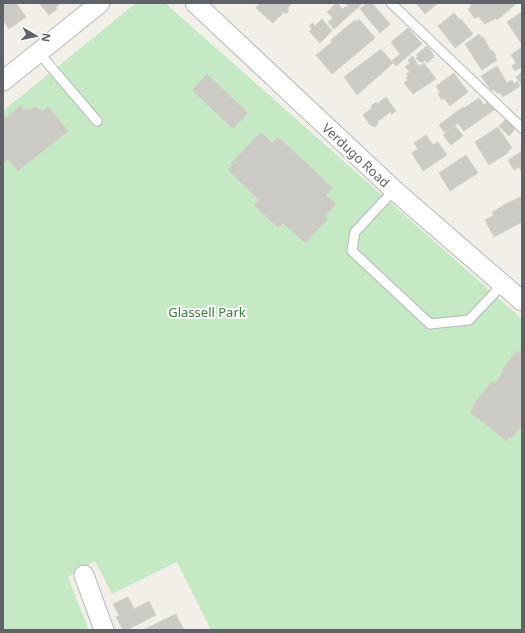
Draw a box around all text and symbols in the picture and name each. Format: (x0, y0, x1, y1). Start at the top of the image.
north arrow (16, 16, 56, 56)
text: N (38, 32, 54, 43)
street label: Verdugo Road (318, 119, 394, 191)
park label: Glassell Park (168, 303, 246, 321)

